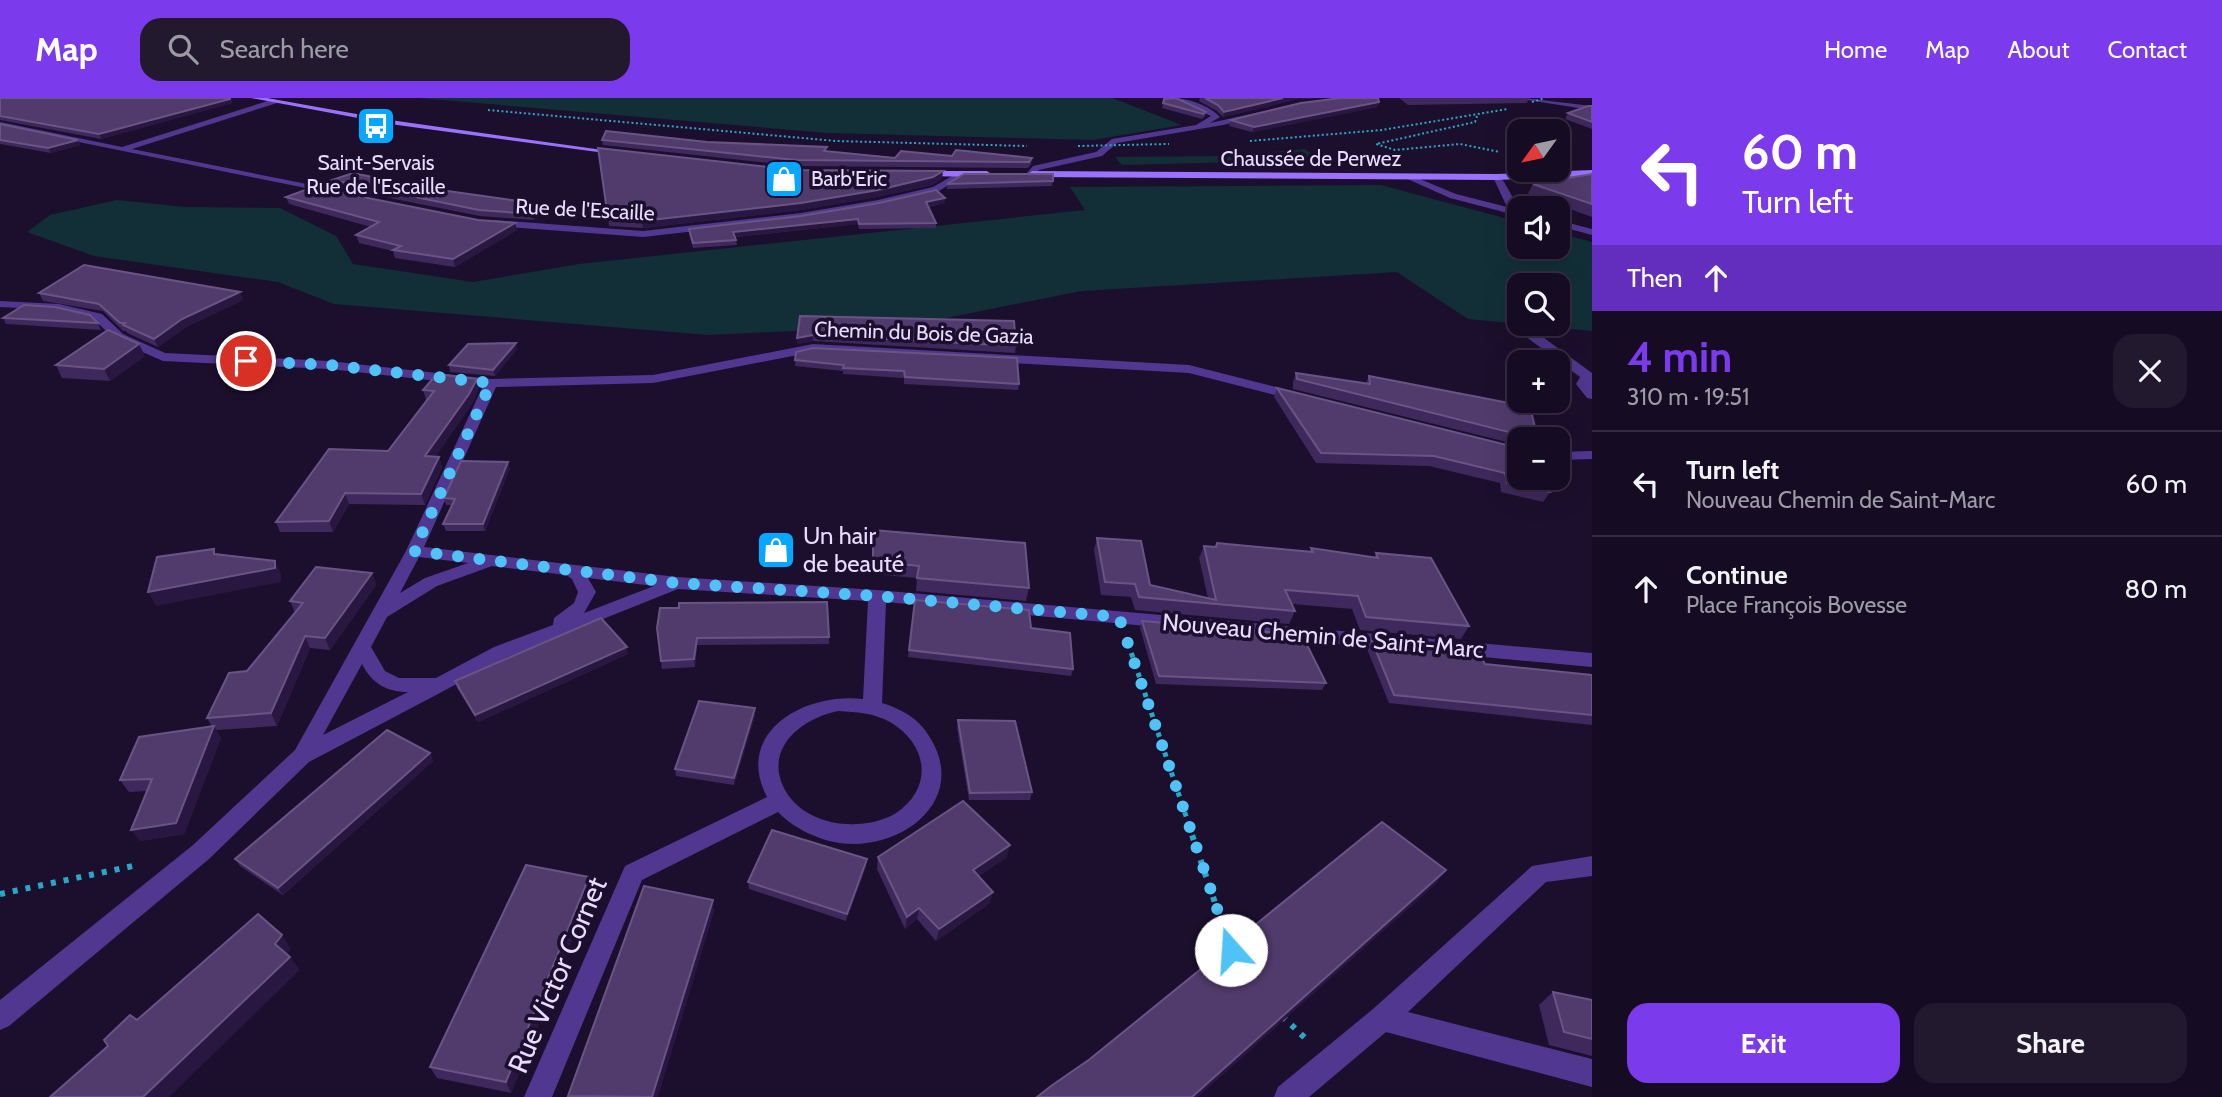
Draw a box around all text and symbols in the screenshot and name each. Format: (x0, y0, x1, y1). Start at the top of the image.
search box (140, 18, 630, 81)
text: Map (35, 29, 98, 69)
icon: search (164, 30, 202, 68)
text: Search here (220, 33, 349, 65)
text: Home (1824, 35, 1887, 64)
text: Map (1925, 35, 1970, 64)
text: About (2008, 35, 2070, 64)
text: Contact (2108, 35, 2187, 64)
bus stop icon: Saint-Servais Rue de l'Escaille (355, 105, 397, 147)
north arrow (1507, 119, 1570, 182)
map controls (1507, 119, 1570, 490)
text: 60 m (1742, 122, 1858, 181)
icon: left (1627, 126, 1718, 217)
street label: Chaussée de Perwez (1220, 146, 1402, 171)
place label: Saint-Servais Rue de l'Escaille (306, 150, 446, 199)
shop icon: Barb'Eric (763, 158, 805, 200)
place label: Barb'Eric (811, 166, 887, 191)
text: Turn left (1742, 182, 1853, 221)
street label: Rue de l'Escaille (515, 193, 655, 226)
button: sound (1507, 196, 1570, 259)
icon: ahead (1697, 259, 1735, 297)
text: Then (1627, 262, 1683, 294)
button: search (1507, 273, 1570, 336)
street label: Chemin du Bois de Gazia (814, 316, 1034, 349)
pin (216, 331, 276, 391)
text: 4 min (1627, 331, 1732, 383)
button: close (2113, 334, 2187, 408)
icon: arrive (227, 342, 265, 380)
button: + (1507, 350, 1570, 413)
text: 310 m · 19:51 (1627, 383, 1749, 411)
button: − (1507, 427, 1570, 490)
text: Turn left (1686, 454, 1779, 486)
icon: left (1627, 465, 1665, 503)
text: 60 m (2125, 468, 2187, 500)
text: Nouveau Chemin de Saint-Marc (1686, 486, 1995, 514)
place label: Un hair de beauté (803, 521, 904, 578)
shop icon: Un hair de beauté (755, 529, 797, 571)
text: Continue (1686, 559, 1788, 591)
icon: ahead (1627, 570, 1665, 608)
text: 80 m (2124, 573, 2187, 605)
text: Place François Bovesse (1686, 591, 1907, 619)
street label: Nouveau Chemin de Saint-Marc (1161, 607, 1485, 664)
street label: Rue Victor Cornet (500, 872, 614, 1078)
position arrow (1194, 913, 1268, 987)
button: Exit (1627, 1003, 1900, 1083)
button: Share (1914, 1003, 2187, 1083)

